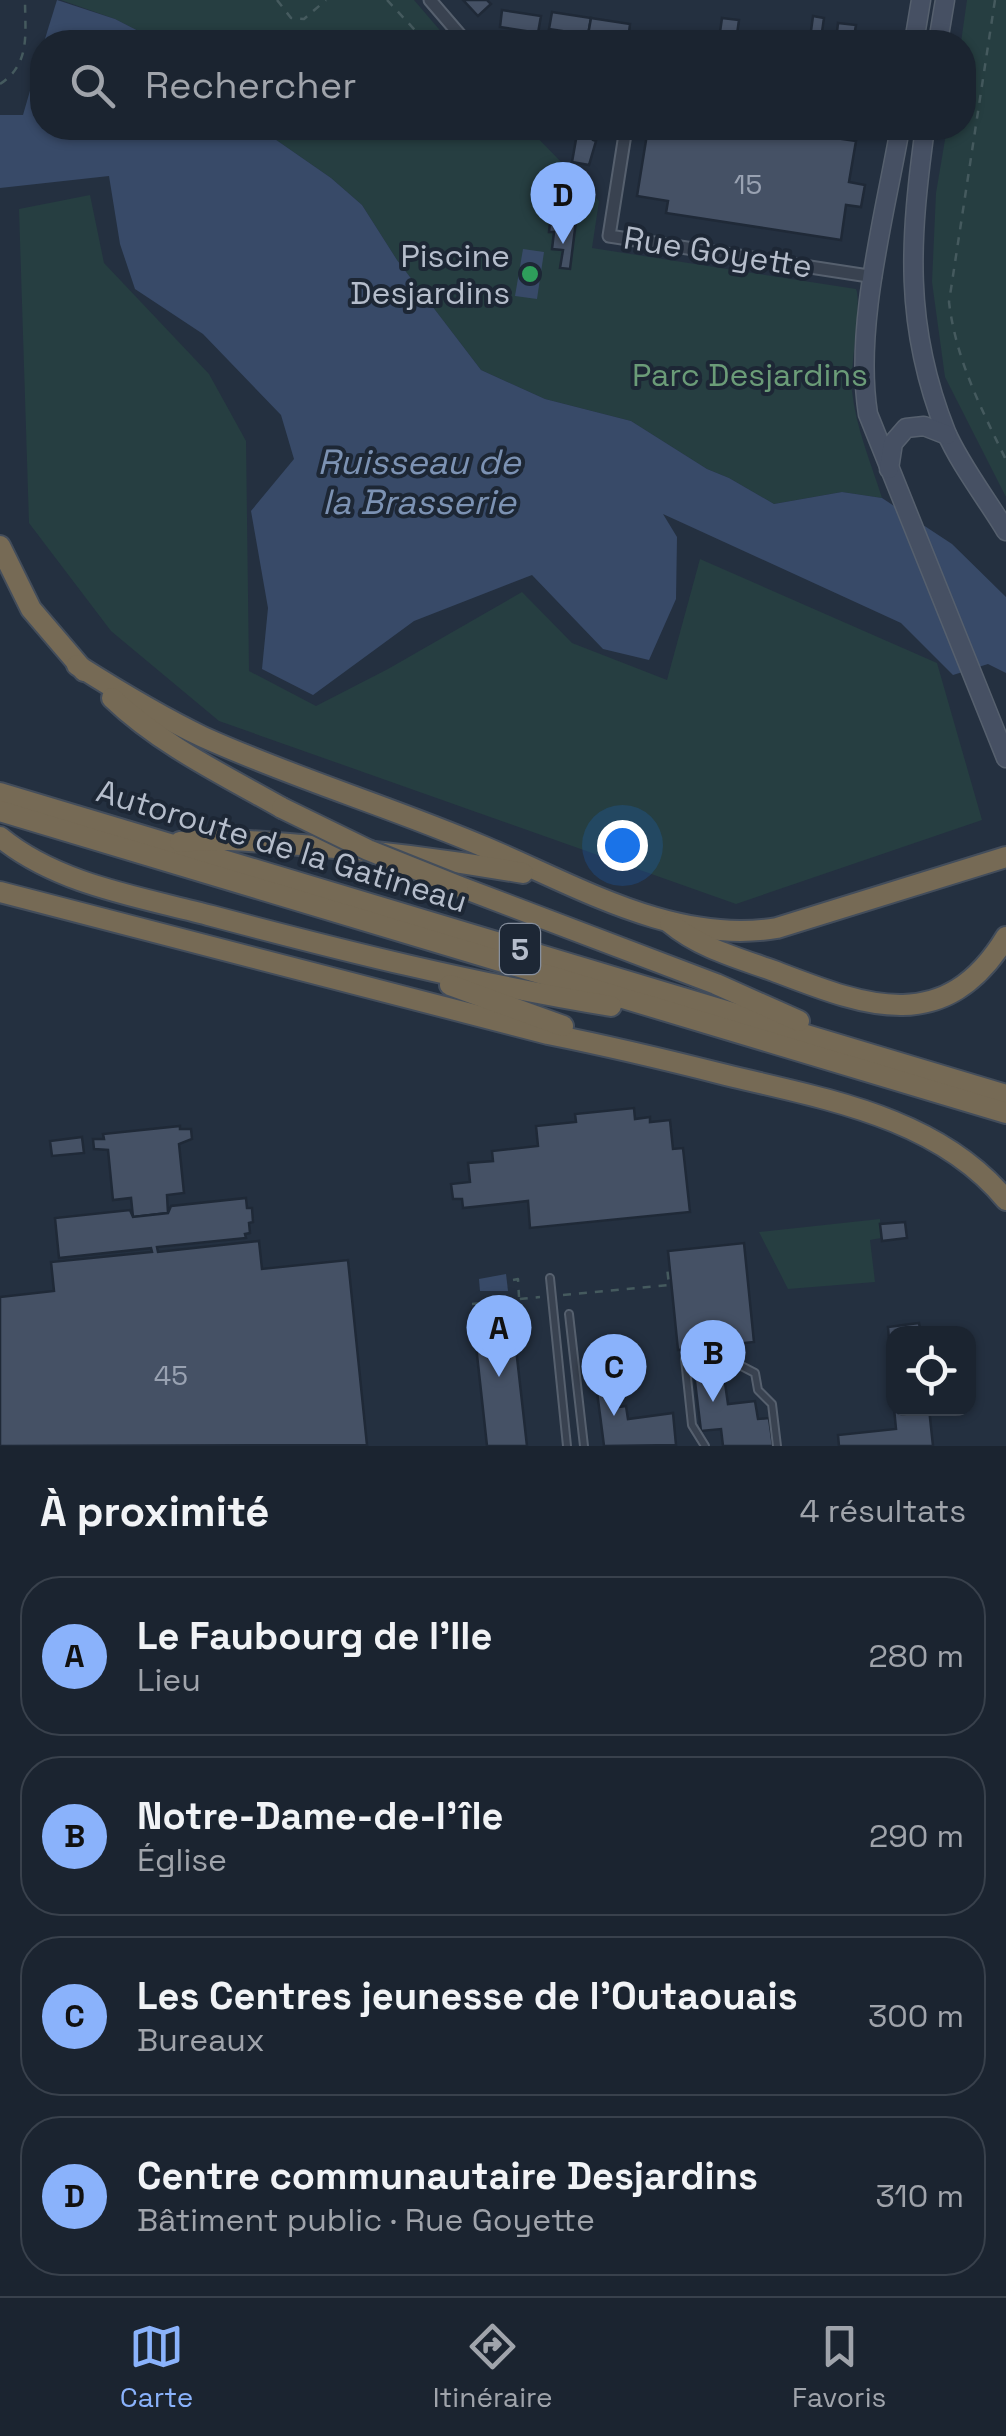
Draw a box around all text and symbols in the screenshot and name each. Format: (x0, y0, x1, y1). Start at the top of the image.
search box (30, 30, 976, 140)
icon: search (65, 58, 120, 113)
text: Rechercher (145, 61, 356, 109)
pin: D (530, 162, 596, 244)
house number: 15 (734, 166, 762, 202)
street label: Rue Goyette (621, 217, 815, 287)
place label: Piscine Desjardins (350, 236, 510, 313)
marker: Piscine Desjardins (519, 263, 541, 285)
park label: Parc Desjardins (632, 355, 868, 395)
water label: Ruisseau de la Brasserie (317, 440, 522, 524)
street label: Autoroute de la Gatineau (92, 771, 472, 921)
your location (597, 820, 648, 871)
road number: 5 (500, 924, 540, 974)
pin: A (466, 1294, 532, 1377)
pin: B (680, 1320, 746, 1402)
map controls (886, 1326, 976, 1416)
button: locate (886, 1326, 976, 1416)
pin: C (582, 1334, 646, 1416)
house number: 45 (154, 1357, 188, 1393)
text: À proximité (40, 1485, 270, 1538)
text: 4 résultats (799, 1491, 966, 1531)
text: Le Faubourg de l'Ile (137, 1612, 492, 1660)
text: A (64, 1636, 85, 1676)
text: 280 m (869, 1636, 964, 1676)
text: Lieu (137, 1660, 201, 1700)
text: Notre-Dame-de-l'île (137, 1792, 504, 1840)
text: B (64, 1816, 85, 1856)
text: 290 m (869, 1816, 964, 1856)
text: Église (137, 1840, 227, 1880)
text: Les Centres jeunesse de l'Outaouais (137, 1972, 798, 2020)
text: C (64, 1996, 85, 2036)
text: 300 m (868, 1996, 964, 2036)
text: Bureaux (137, 2020, 265, 2060)
text: Centre communautaire Desjardins (137, 2152, 758, 2200)
text: D (64, 2176, 85, 2216)
text: 310 m (876, 2176, 964, 2216)
text: Bâtiment public · Rue Goyette (137, 2200, 595, 2240)
tab: Carte (120, 2319, 193, 2415)
tab: Itinéraire (433, 2319, 553, 2415)
tab: Favoris (792, 2319, 886, 2415)

